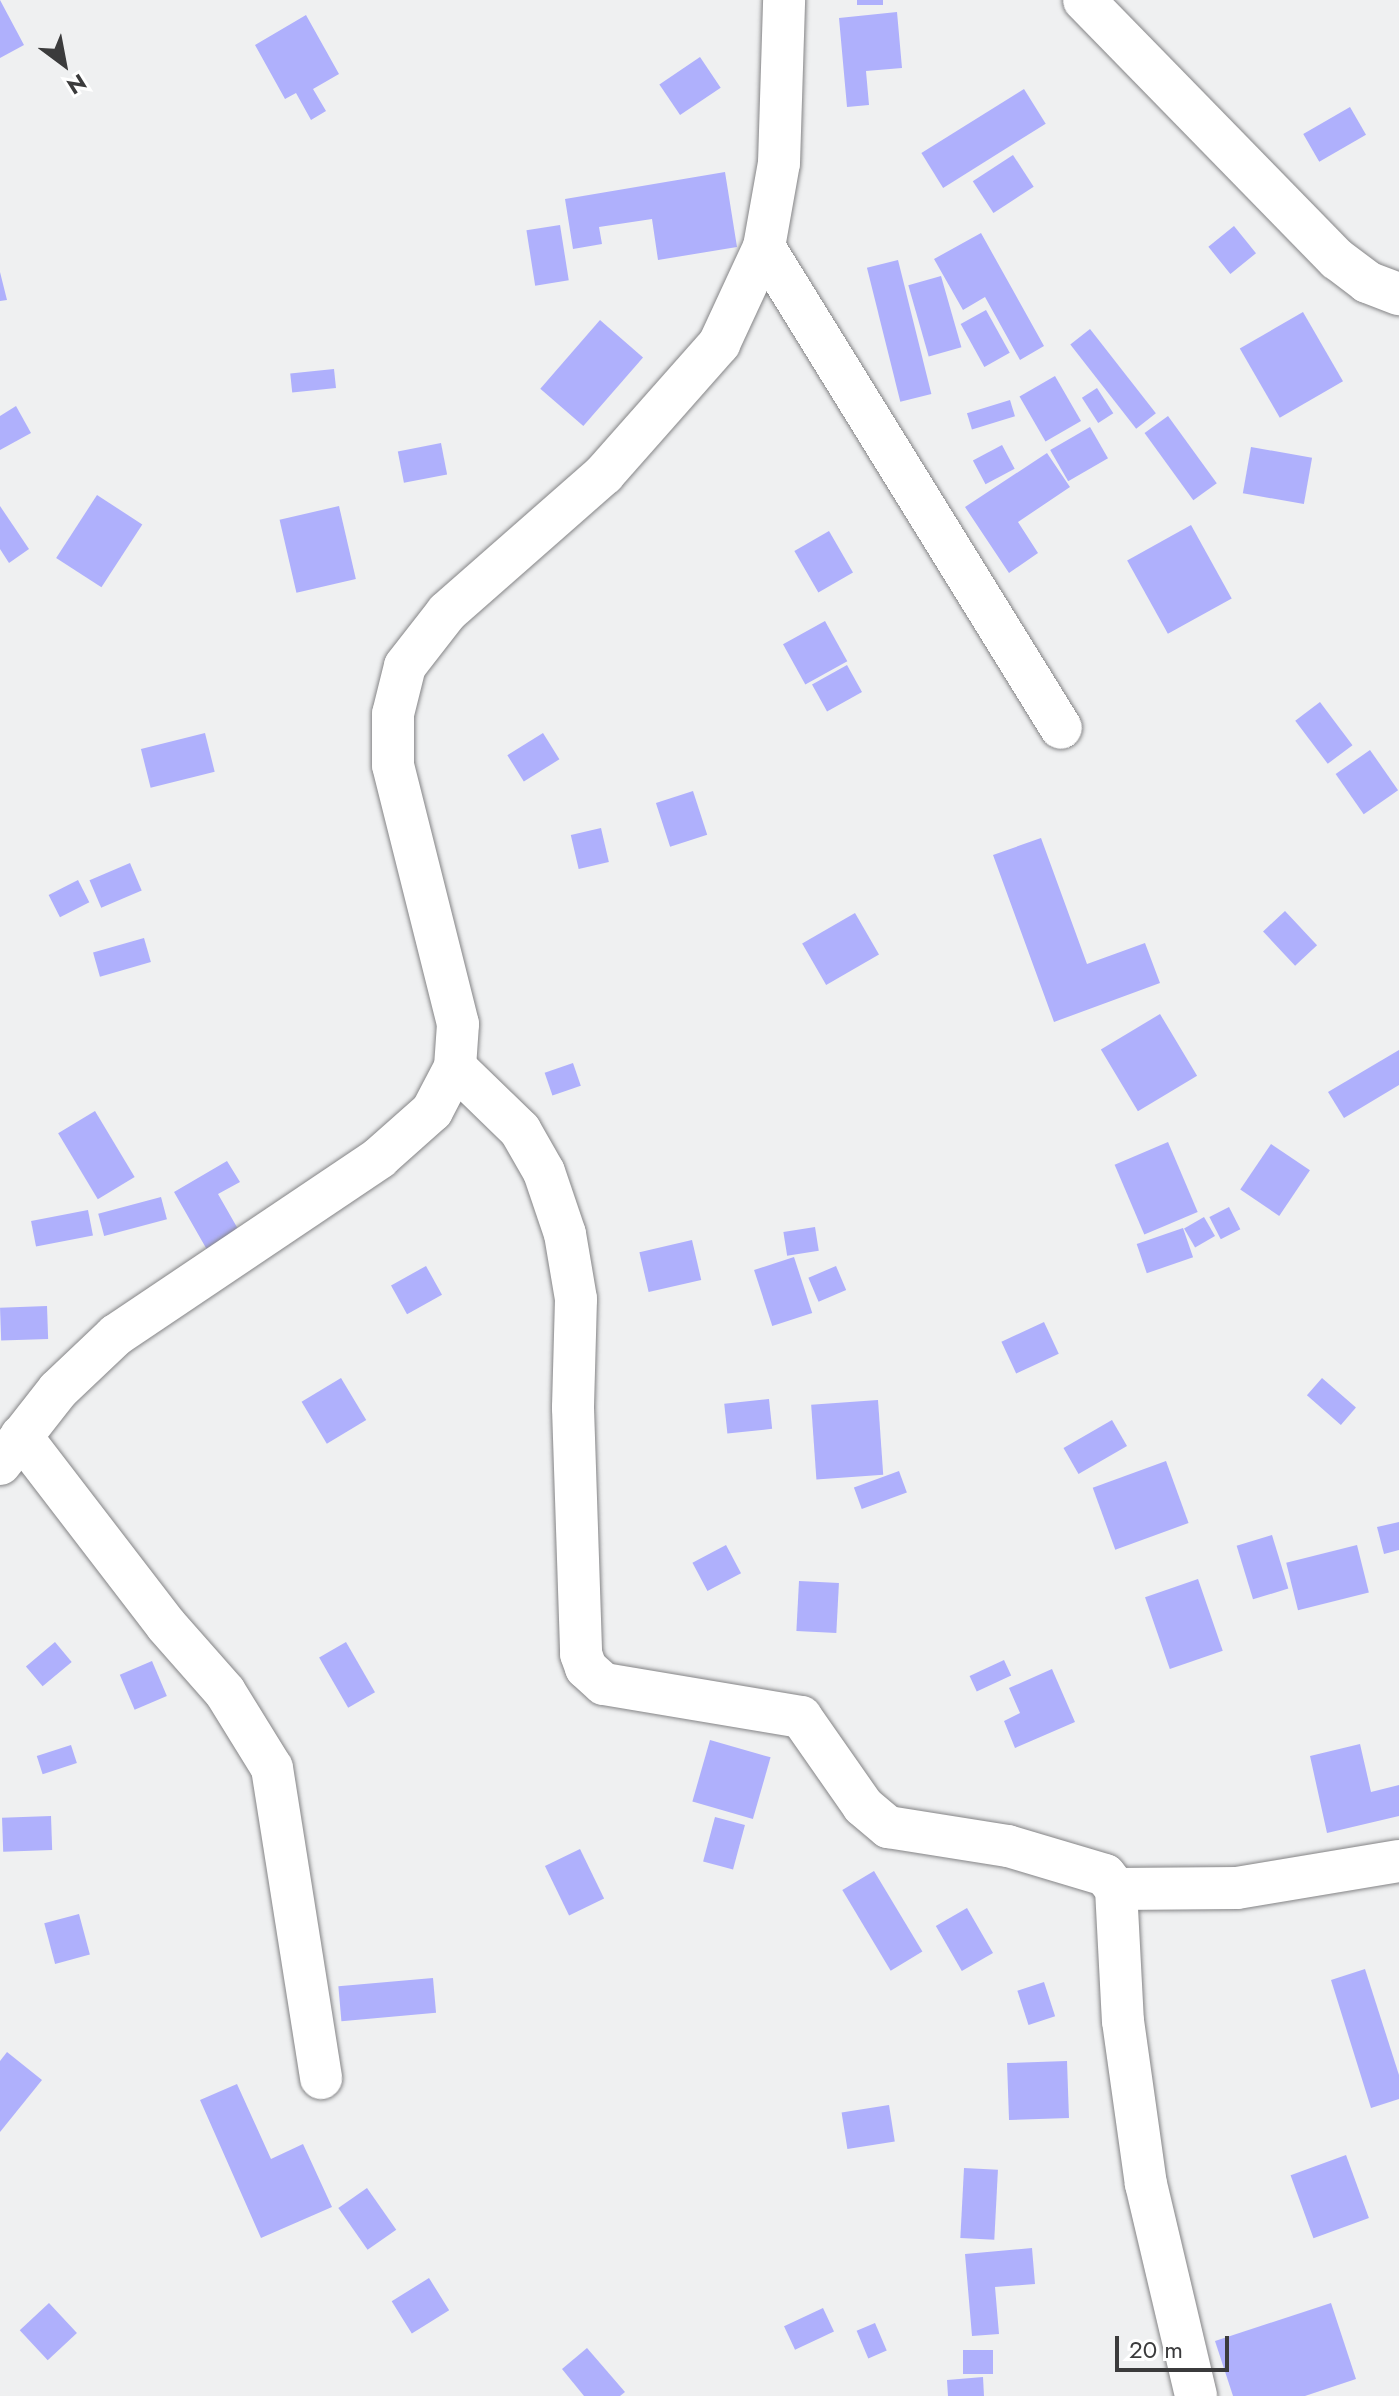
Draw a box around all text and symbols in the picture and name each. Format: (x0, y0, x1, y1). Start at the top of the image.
north arrow (24, 24, 104, 104)
text: N (61, 66, 93, 103)
scale bar (1119, 2320, 1233, 2370)
text: 20 m (1129, 2332, 1183, 2367)

